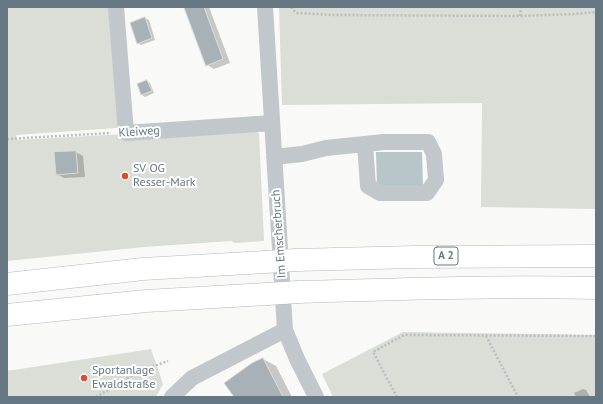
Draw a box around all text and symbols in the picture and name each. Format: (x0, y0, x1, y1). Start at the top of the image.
street label: Kleiweg (118, 123, 160, 141)
place label: SV OG Resser-Mark (133, 162, 196, 190)
marker: SV OG Resser-Mark (120, 171, 130, 181)
street label: Im Emscherbruch (269, 189, 289, 279)
road number: A 2 (434, 247, 458, 265)
place label: Sportanlage Ewaldstraße (92, 364, 156, 392)
marker: Sportanlage Ewaldstraße (79, 373, 89, 383)

